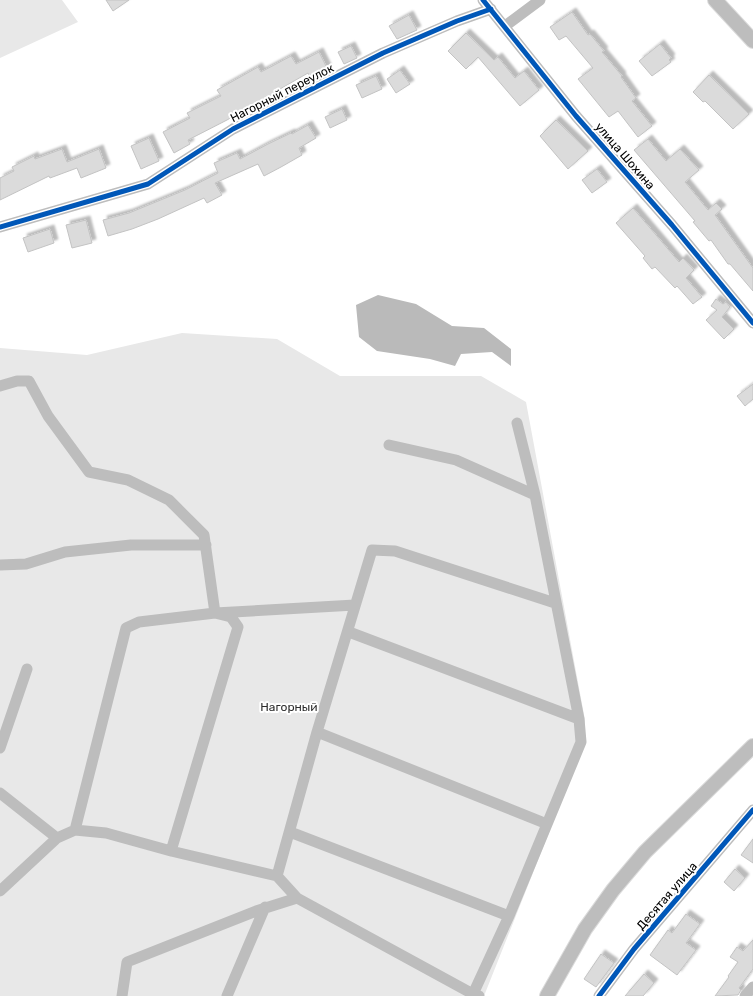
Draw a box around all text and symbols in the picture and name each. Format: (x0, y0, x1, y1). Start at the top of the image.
street label: Нагорный переулок (228, 61, 337, 125)
street label: улица Шохина (592, 120, 658, 192)
park label: Нагорный (260, 700, 318, 714)
street label: Десятая улица (634, 859, 700, 933)

